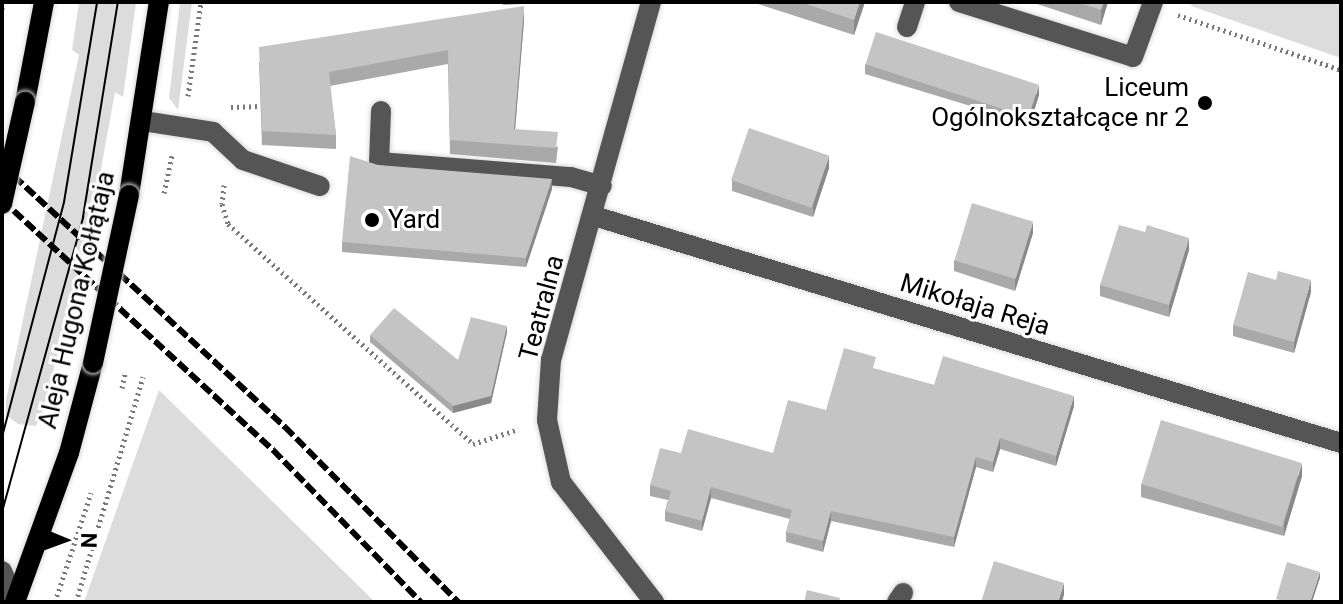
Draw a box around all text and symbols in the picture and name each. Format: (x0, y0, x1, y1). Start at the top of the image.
place label: Liceum Ogólnokształcące nr 2 (931, 72, 1189, 134)
marker: Liceum Ogólnokształcące nr 2 (1196, 94, 1214, 112)
street label: Aleja Hugona Kołłątaja (32, 168, 122, 432)
place label: Yard (388, 204, 440, 236)
marker: Yard (363, 211, 381, 229)
street label: Teatralna (513, 252, 571, 364)
street label: Mikołaja Reja (896, 267, 1054, 343)
north arrow (24, 500, 104, 580)
text: N (76, 532, 101, 548)

